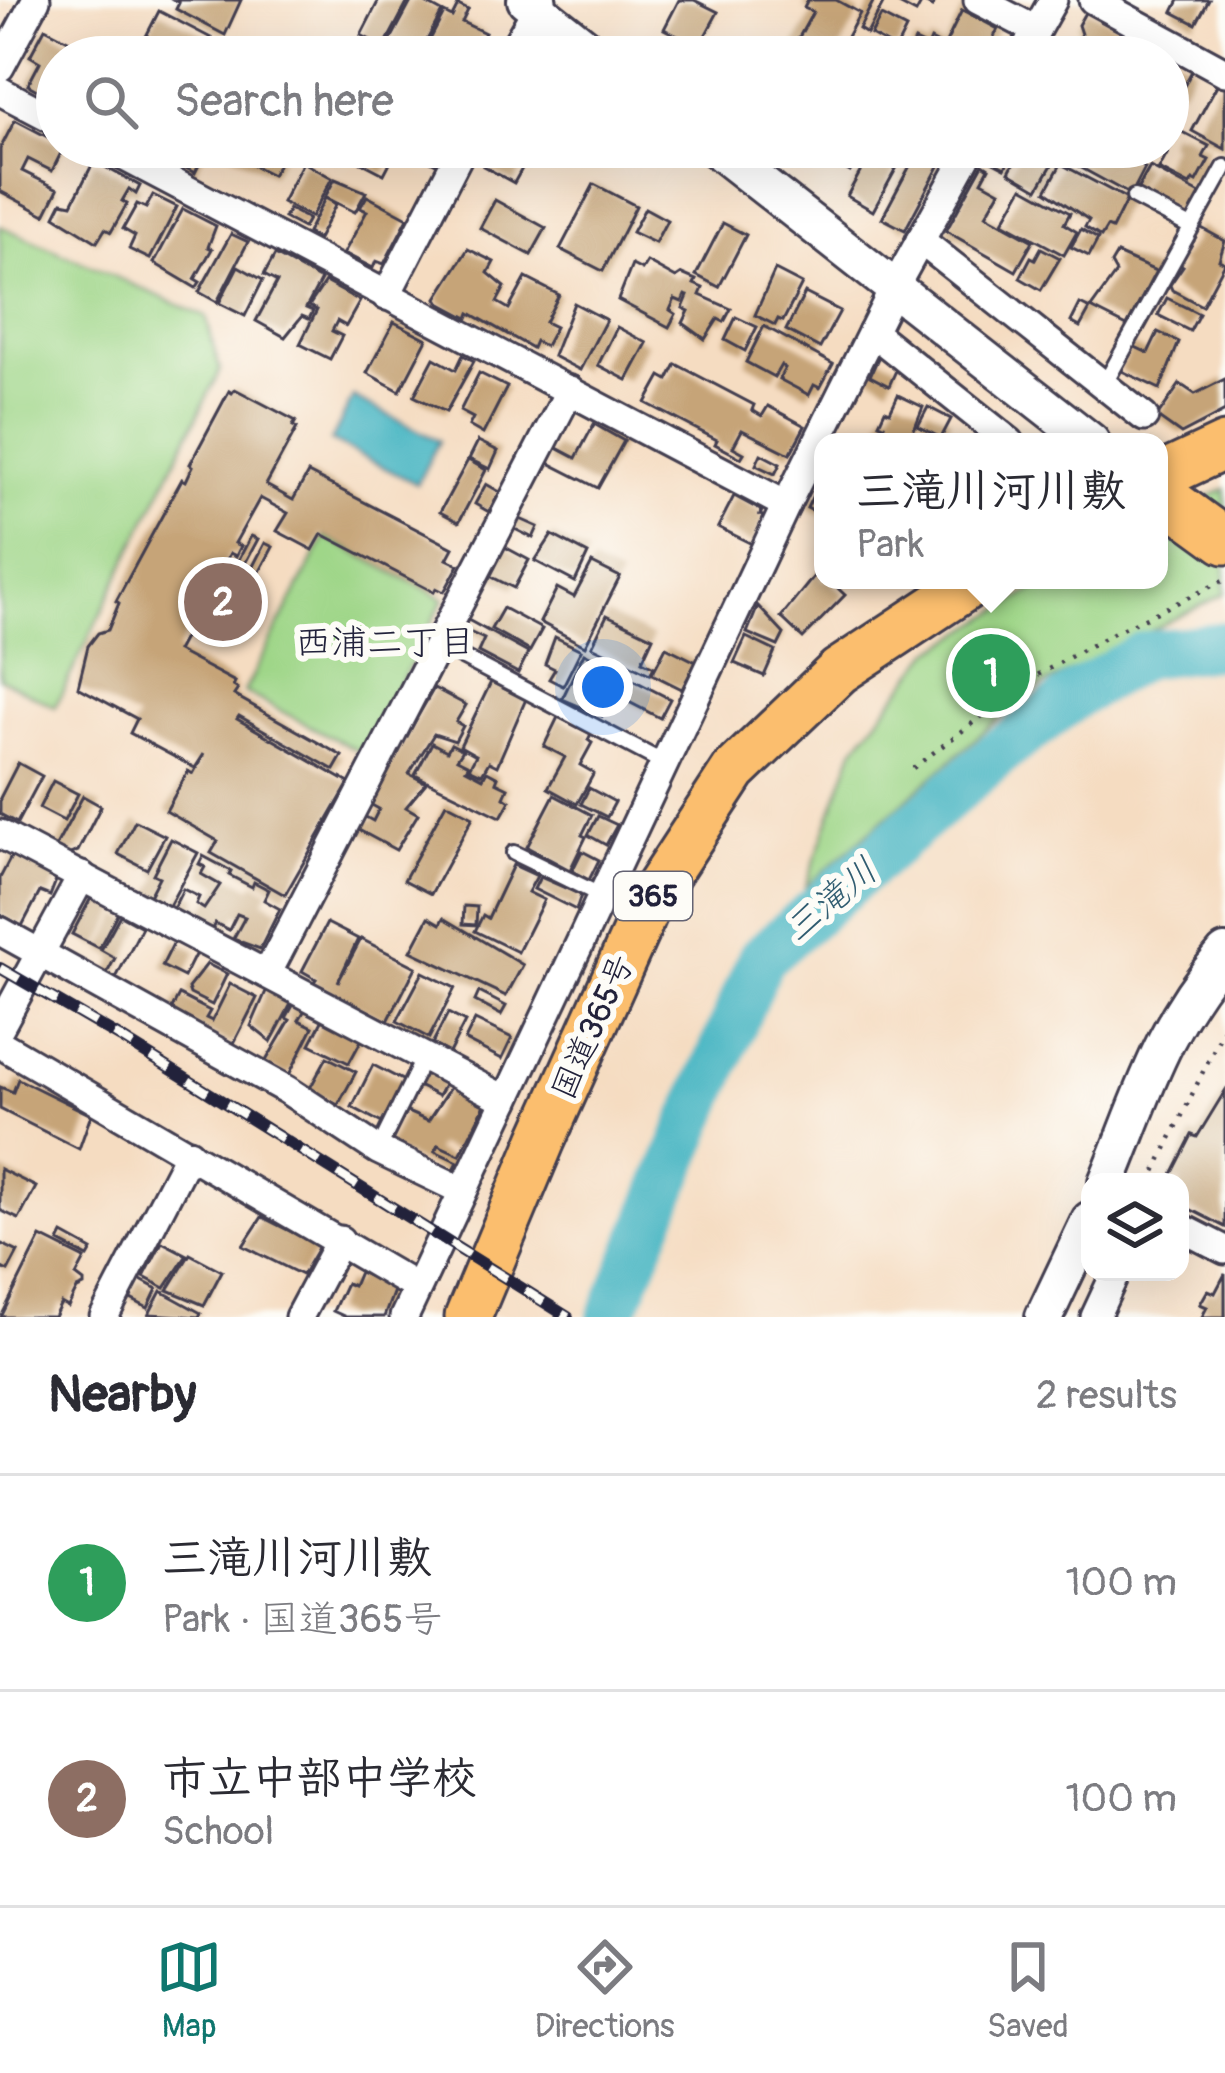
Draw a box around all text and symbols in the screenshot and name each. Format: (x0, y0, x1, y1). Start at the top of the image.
search box (36, 36, 1189, 168)
icon: search (78, 69, 144, 135)
text: Search here (174, 74, 394, 130)
popup (814, 433, 1168, 589)
text: 三滝川河川敷 (856, 464, 1126, 520)
text: Park (856, 520, 924, 569)
pin: 2 (184, 557, 262, 647)
district label: 西浦二丁目 (295, 620, 475, 665)
pin: 1 (952, 628, 1030, 718)
your location (573, 657, 633, 717)
water label: 三滝川 (775, 848, 887, 952)
road number: 365 (614, 872, 692, 920)
street label: 国道365号 (543, 948, 643, 1106)
map controls (1081, 1173, 1189, 1281)
button: layers (1081, 1173, 1189, 1281)
text: Nearby (48, 1363, 196, 1427)
text: 2 results (1036, 1371, 1177, 1420)
text: 三滝川河川敷 (162, 1531, 432, 1587)
text: 1 (79, 1558, 95, 1607)
text: 100 m (1065, 1558, 1177, 1607)
text: Park · 国道365号 (162, 1595, 442, 1644)
text: 市立中部中学校 (162, 1751, 477, 1807)
text: 2 (76, 1774, 98, 1823)
text: 100 m (1065, 1774, 1177, 1823)
text: School (162, 1807, 274, 1856)
tab: Map (156, 1934, 222, 2047)
tab: Directions (535, 1934, 675, 2047)
tab: Saved (987, 1934, 1069, 2047)

